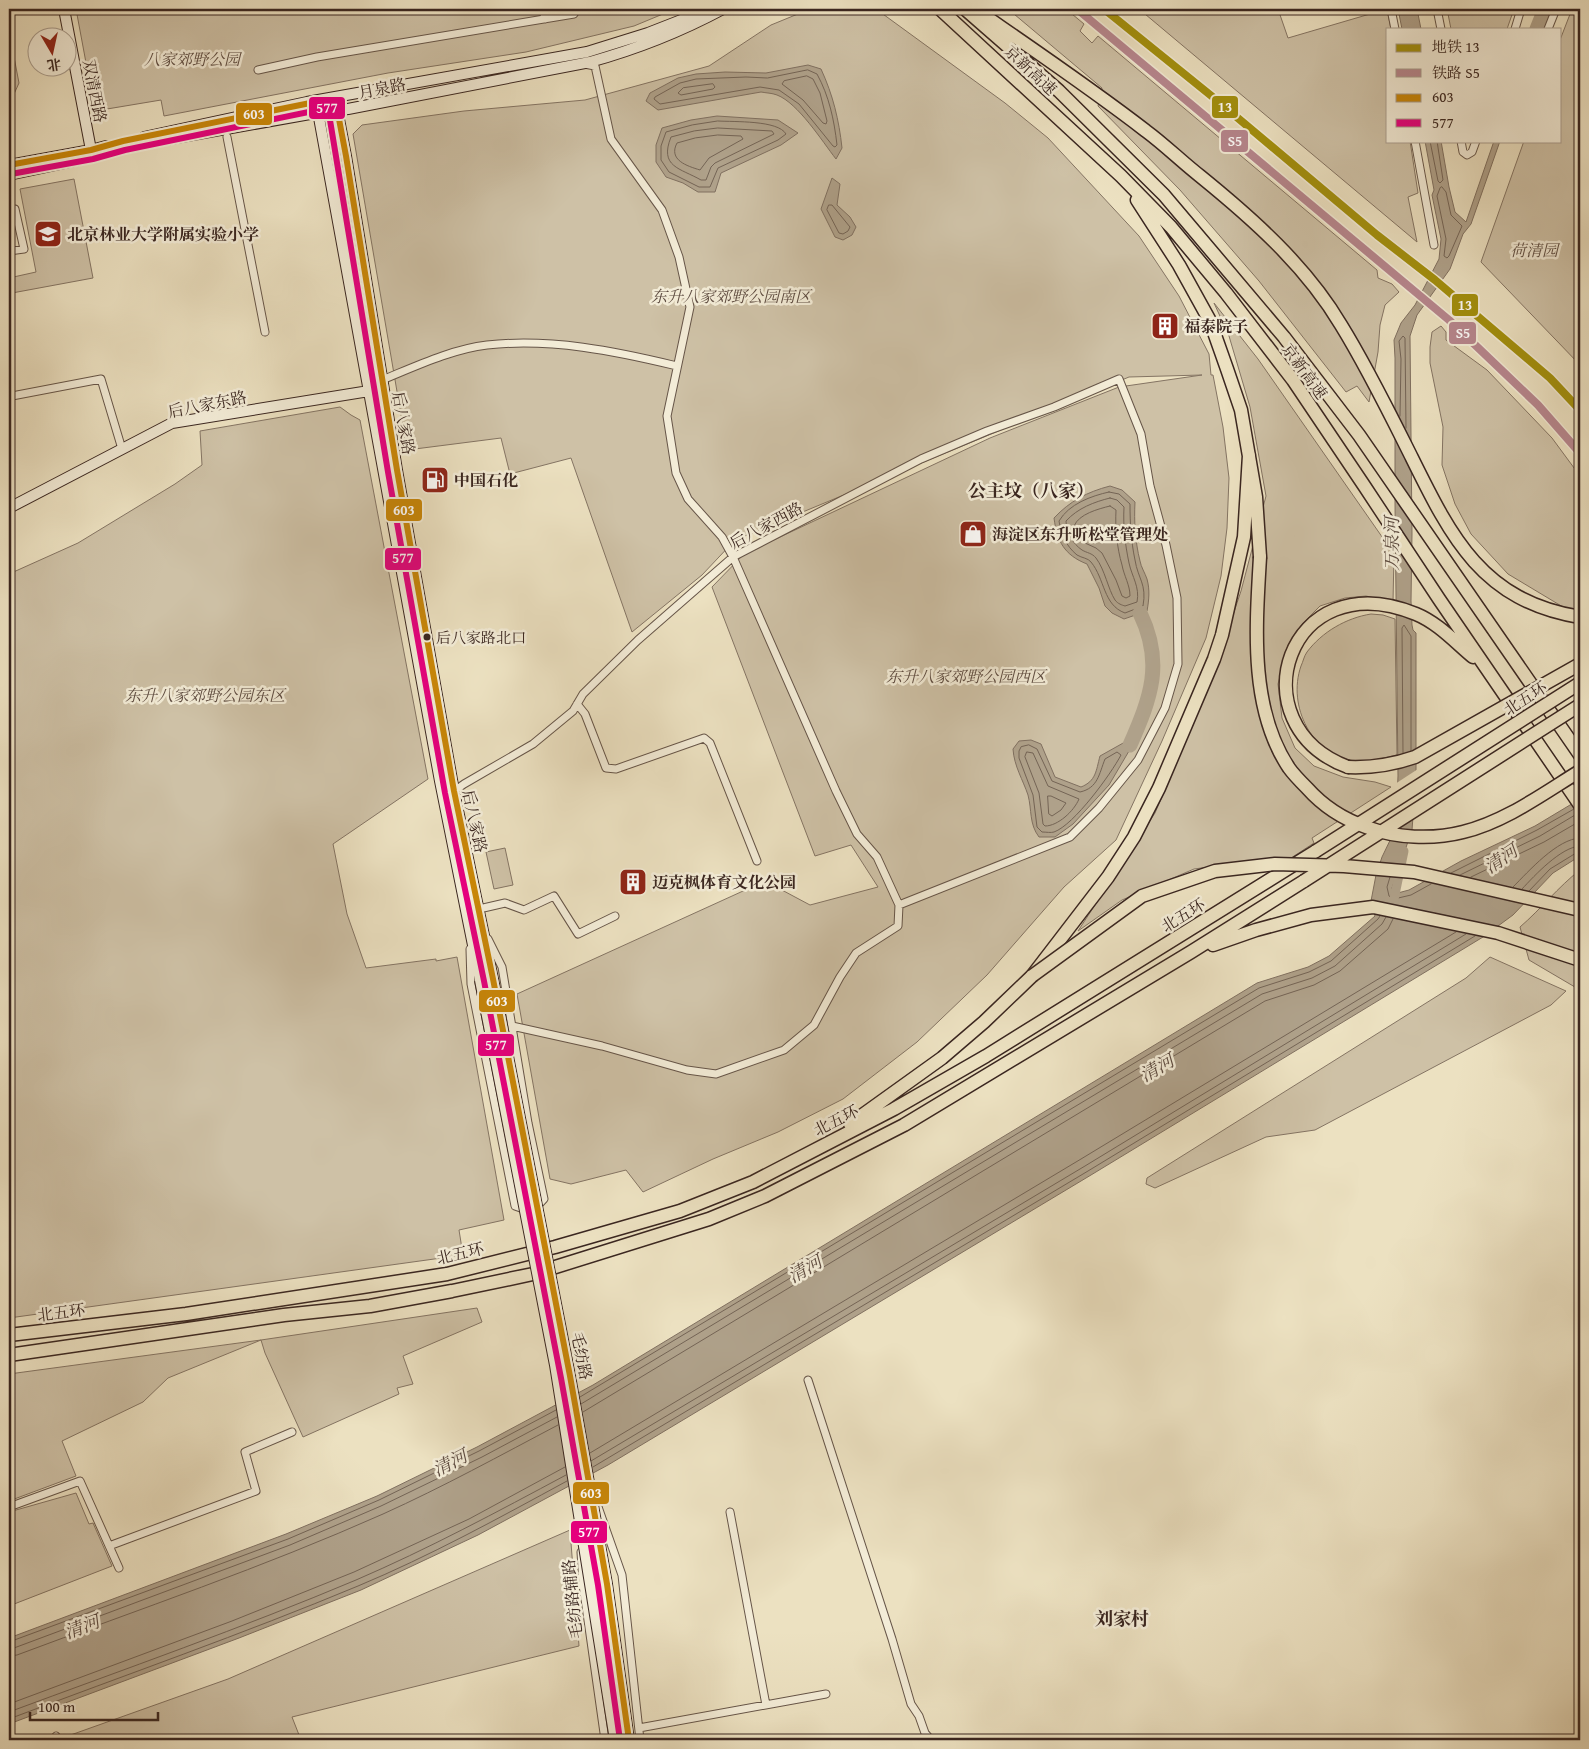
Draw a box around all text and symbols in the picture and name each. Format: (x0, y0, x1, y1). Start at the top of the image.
north arrow (28, 28, 78, 78)
legend (1386, 28, 1562, 142)
text: 地铁 13 (1432, 36, 1480, 57)
street label: 京新高速 (999, 39, 1063, 101)
park label: 八家郊野公园 (144, 47, 243, 71)
text: 北 (46, 54, 63, 76)
street label: 双清西路 (77, 57, 113, 125)
text: 铁路 S5 (1432, 62, 1480, 83)
street label: 月泉路 (356, 72, 408, 104)
text: 603 (1432, 86, 1454, 107)
line badge: 13 (1211, 95, 1239, 119)
line badge: 577 (308, 96, 346, 120)
text: 13 (1218, 97, 1232, 117)
text: 577 (316, 98, 338, 118)
line badge: 603 (235, 102, 273, 126)
text: 603 (243, 104, 265, 124)
text: 577 (1432, 112, 1454, 133)
line badge: S5 (1220, 129, 1249, 153)
text: S5 (1228, 131, 1242, 151)
school or university icon: 北京林业大学附属实验小学 (33, 219, 63, 249)
place label: 北京林业大学附属实验小学 (67, 222, 259, 246)
park label: 荷清园 (1510, 238, 1561, 262)
park label: 东升八家郊野公园南区 (651, 284, 813, 308)
line badge: 13 (1451, 293, 1479, 317)
text: 13 (1458, 295, 1472, 315)
building icon: 福泰院子 (1150, 311, 1180, 341)
place label: 福泰院子 (1184, 314, 1248, 338)
line badge: S5 (1448, 321, 1477, 345)
text: S5 (1456, 323, 1470, 343)
street label: 京新高速 (1276, 338, 1334, 404)
street label: 后八家东路 (165, 385, 249, 423)
street label: 后八家路 (387, 389, 421, 457)
fuel station icon: 中国石化 (420, 465, 450, 495)
place label: 中国石化 (454, 468, 518, 492)
district label: 公主坟（八家） (968, 477, 1094, 504)
street label: 后八家西路 (725, 496, 807, 554)
line badge: 603 (385, 498, 423, 522)
text: 603 (393, 500, 415, 520)
water label: 万泉河 (1378, 514, 1405, 571)
shop icon: 海淀区东升听松堂管理处 (958, 519, 988, 549)
place label: 海淀区东升听松堂管理处 (992, 522, 1168, 546)
line badge: 577 (384, 547, 422, 571)
text: 577 (392, 548, 414, 568)
place label: 后八家路北口 (436, 627, 526, 648)
marker: 后八家路北口 (422, 632, 432, 642)
park label: 东升八家郊野公园西区 (886, 664, 1048, 688)
street label: 北五环 (1498, 675, 1552, 721)
park label: 东升八家郊野公园东区 (125, 683, 287, 707)
street label: 后八家路 (457, 787, 493, 855)
water label: 清河 (1478, 836, 1526, 880)
building icon: 迈克枫体育文化公园 (618, 867, 648, 897)
place label: 迈克枫体育文化公园 (652, 870, 796, 894)
street label: 北五环 (1156, 892, 1210, 938)
line badge: 603 (478, 989, 516, 1013)
text: 603 (486, 991, 508, 1011)
line badge: 577 (477, 1033, 515, 1057)
text: 577 (485, 1035, 507, 1055)
water label: 清河 (1134, 1045, 1182, 1088)
street label: 北五环 (809, 1098, 863, 1142)
street label: 北五环 (434, 1236, 486, 1270)
water label: 清河 (782, 1246, 830, 1289)
street label: 北五环 (36, 1297, 86, 1327)
street label: 毛纺路 (566, 1330, 598, 1382)
water label: 清河 (428, 1441, 475, 1483)
line badge: 603 (572, 1481, 610, 1505)
text: 603 (580, 1483, 602, 1503)
line badge: 577 (570, 1520, 608, 1544)
text: 577 (578, 1522, 600, 1542)
street label: 毛纺路辅路 (556, 1558, 588, 1640)
district label: 刘家村 (1095, 1605, 1149, 1632)
water label: 清河 (60, 1606, 106, 1646)
scale bar (30, 1689, 158, 1721)
text: 100 m (38, 1696, 76, 1717)

